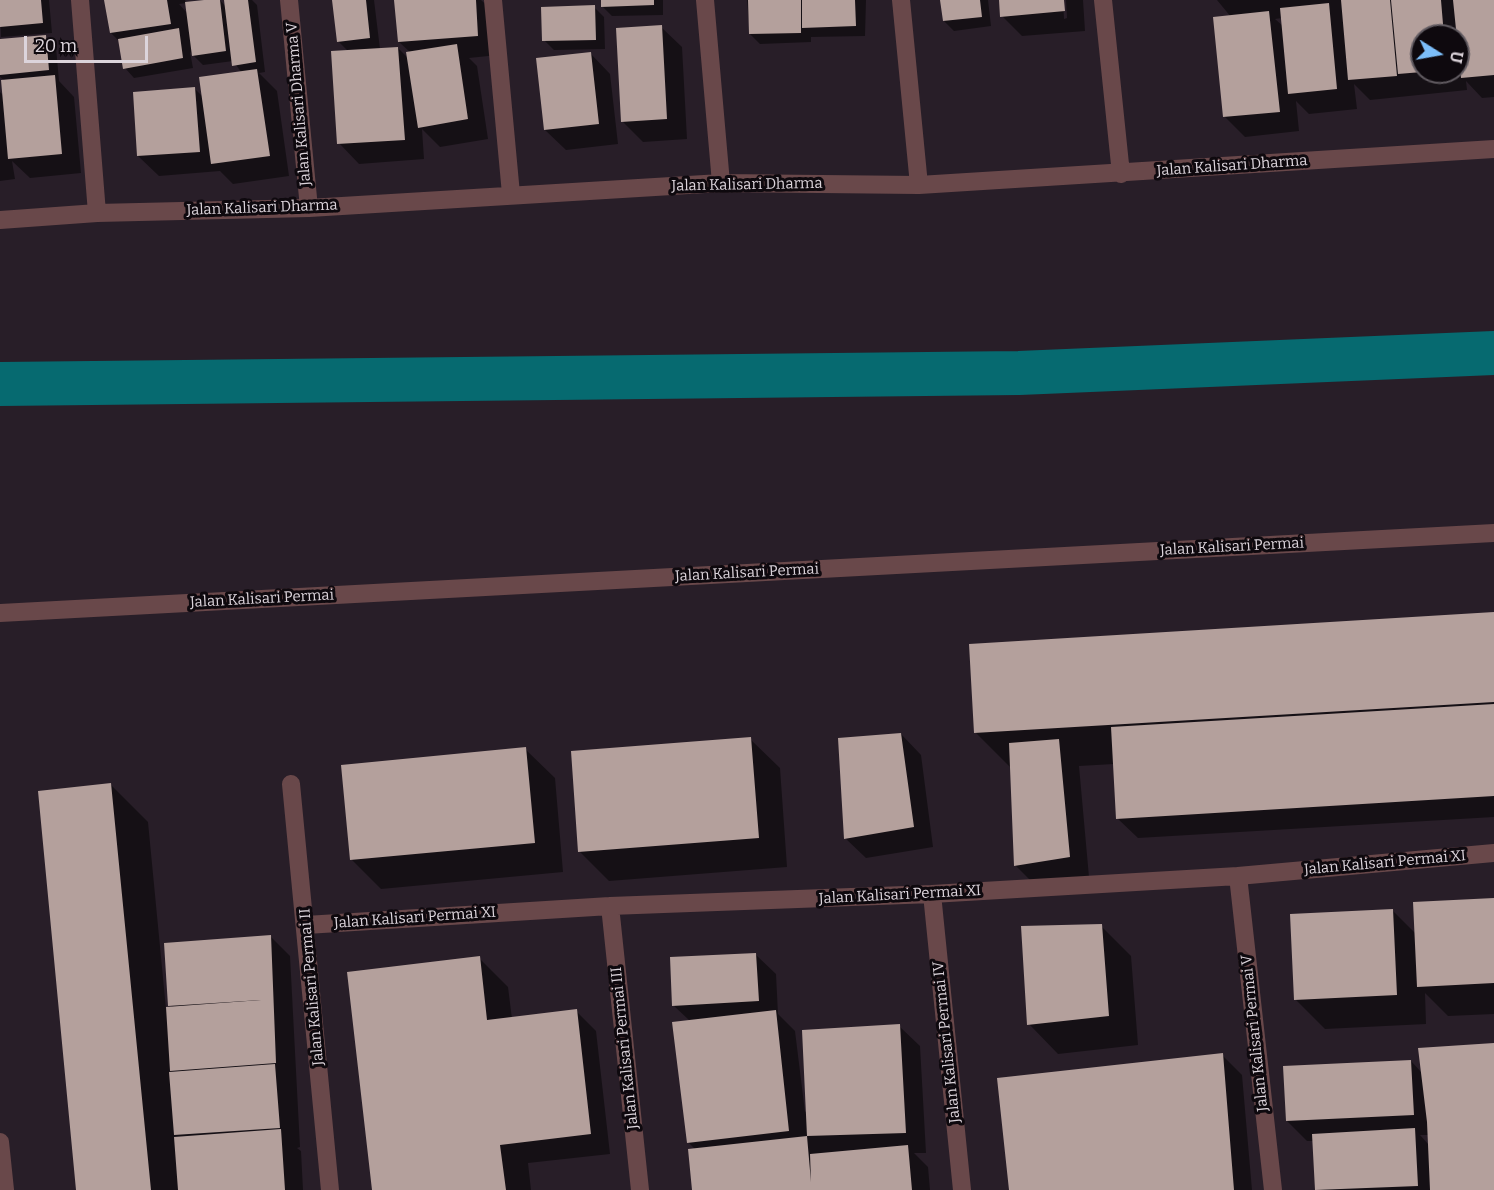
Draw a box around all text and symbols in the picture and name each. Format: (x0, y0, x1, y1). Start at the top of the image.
street label: Jalan Kalisari Dharma V (283, 21, 315, 187)
scale bar (27, 24, 152, 62)
north arrow (1410, 24, 1470, 84)
text: 20 m (35, 35, 77, 57)
text: U (1446, 50, 1467, 65)
street label: Jalan Kalisari Dharma (1156, 152, 1308, 180)
street label: Jalan Kalisari Dharma (671, 175, 823, 195)
street label: Jalan Kalisari Dharma (186, 196, 338, 220)
street label: Jalan Kalisari Permai (1160, 534, 1304, 560)
street label: Jalan Kalisari Permai (675, 560, 819, 586)
street label: Jalan Kalisari Permai (190, 586, 334, 612)
street label: Jalan Kalisari Permai XI (1303, 847, 1467, 879)
street label: Jalan Kalisari Permai XI (818, 882, 982, 908)
street label: Jalan Kalisari Permai XI (333, 903, 497, 933)
street label: Jalan Kalisari Permai II (296, 908, 328, 1066)
street label: Jalan Kalisari Permai V (1238, 954, 1272, 1112)
street label: Jalan Kalisari Permai IV (930, 960, 964, 1124)
street label: Jalan Kalisari Permai III (608, 966, 642, 1130)

